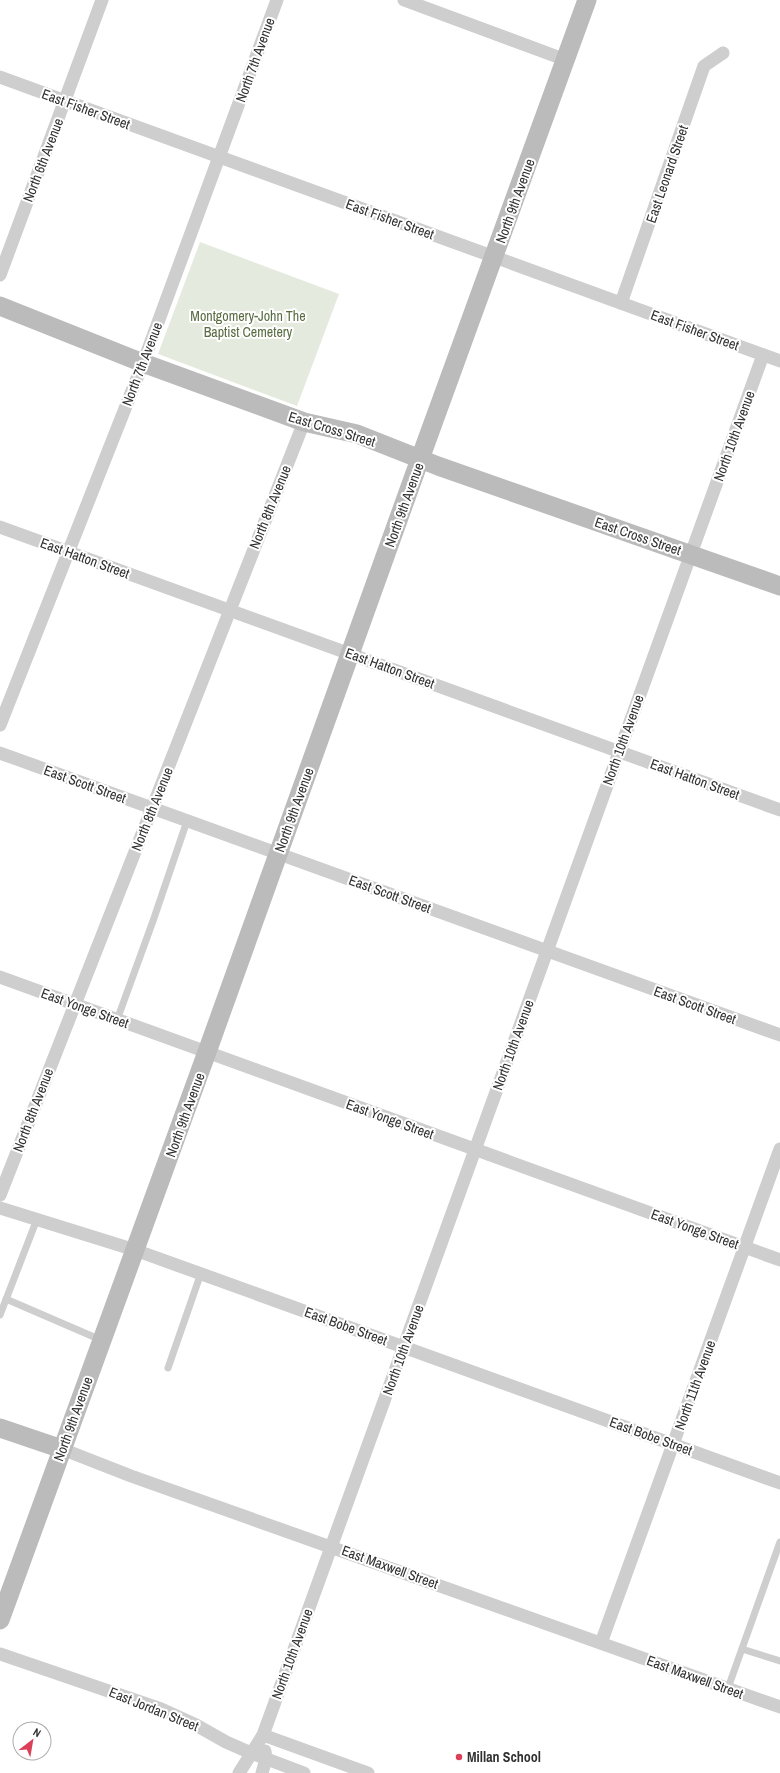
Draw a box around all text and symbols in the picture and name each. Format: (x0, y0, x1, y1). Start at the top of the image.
street label: North 7th Avenue (231, 15, 279, 105)
street label: East Fisher Street (39, 85, 133, 133)
street label: North 6th Avenue (19, 115, 67, 205)
street label: East Leonard Street (642, 123, 692, 225)
street label: North 9th Avenue (491, 156, 539, 246)
street label: East Fisher Street (343, 195, 437, 243)
street label: East Fisher Street (648, 306, 742, 354)
park label: Montgomery-John The Baptist Cemetery (190, 307, 306, 341)
street label: North 7th Avenue (118, 319, 166, 409)
street label: North 10th Avenue (709, 388, 759, 484)
street label: East Cross Street (286, 407, 378, 451)
street label: North 9th Avenue (380, 460, 428, 550)
street label: North 8th Avenue (245, 463, 295, 551)
street label: East Cross Street (593, 513, 683, 559)
street label: East Hatton Street (38, 533, 132, 583)
street label: East Hatton Street (343, 643, 437, 693)
street label: North 10th Avenue (598, 692, 648, 788)
street label: East Hatton Street (648, 754, 742, 804)
street label: East Scott Street (41, 761, 129, 807)
street label: North 8th Avenue (127, 765, 177, 853)
street label: North 9th Avenue (270, 765, 318, 855)
street label: East Scott Street (346, 871, 434, 917)
street label: East Scott Street (651, 982, 739, 1028)
street label: East Yonge Street (39, 984, 131, 1032)
street label: North 10th Avenue (488, 997, 538, 1093)
street label: North 8th Avenue (9, 1065, 57, 1155)
street label: North 9th Avenue (161, 1070, 209, 1160)
street label: East Yonge Street (344, 1095, 436, 1143)
street label: East Yonge Street (649, 1205, 741, 1253)
street label: North 10th Avenue (378, 1302, 428, 1398)
street label: East Bobe Street (302, 1303, 390, 1349)
street label: North 11th Avenue (670, 1338, 720, 1432)
street label: North 9th Avenue (49, 1374, 97, 1464)
street label: East Bobe Street (607, 1413, 695, 1459)
street label: East Maxwell Street (339, 1541, 441, 1593)
street label: North 10th Avenue (267, 1606, 317, 1702)
street label: East Maxwell Street (644, 1651, 746, 1703)
street label: East Jordan Street (107, 1683, 201, 1735)
north arrow (12, 1721, 52, 1761)
text: N (31, 1725, 44, 1740)
place label: Millan School (467, 1748, 541, 1766)
marker: Millan School (454, 1752, 464, 1762)

